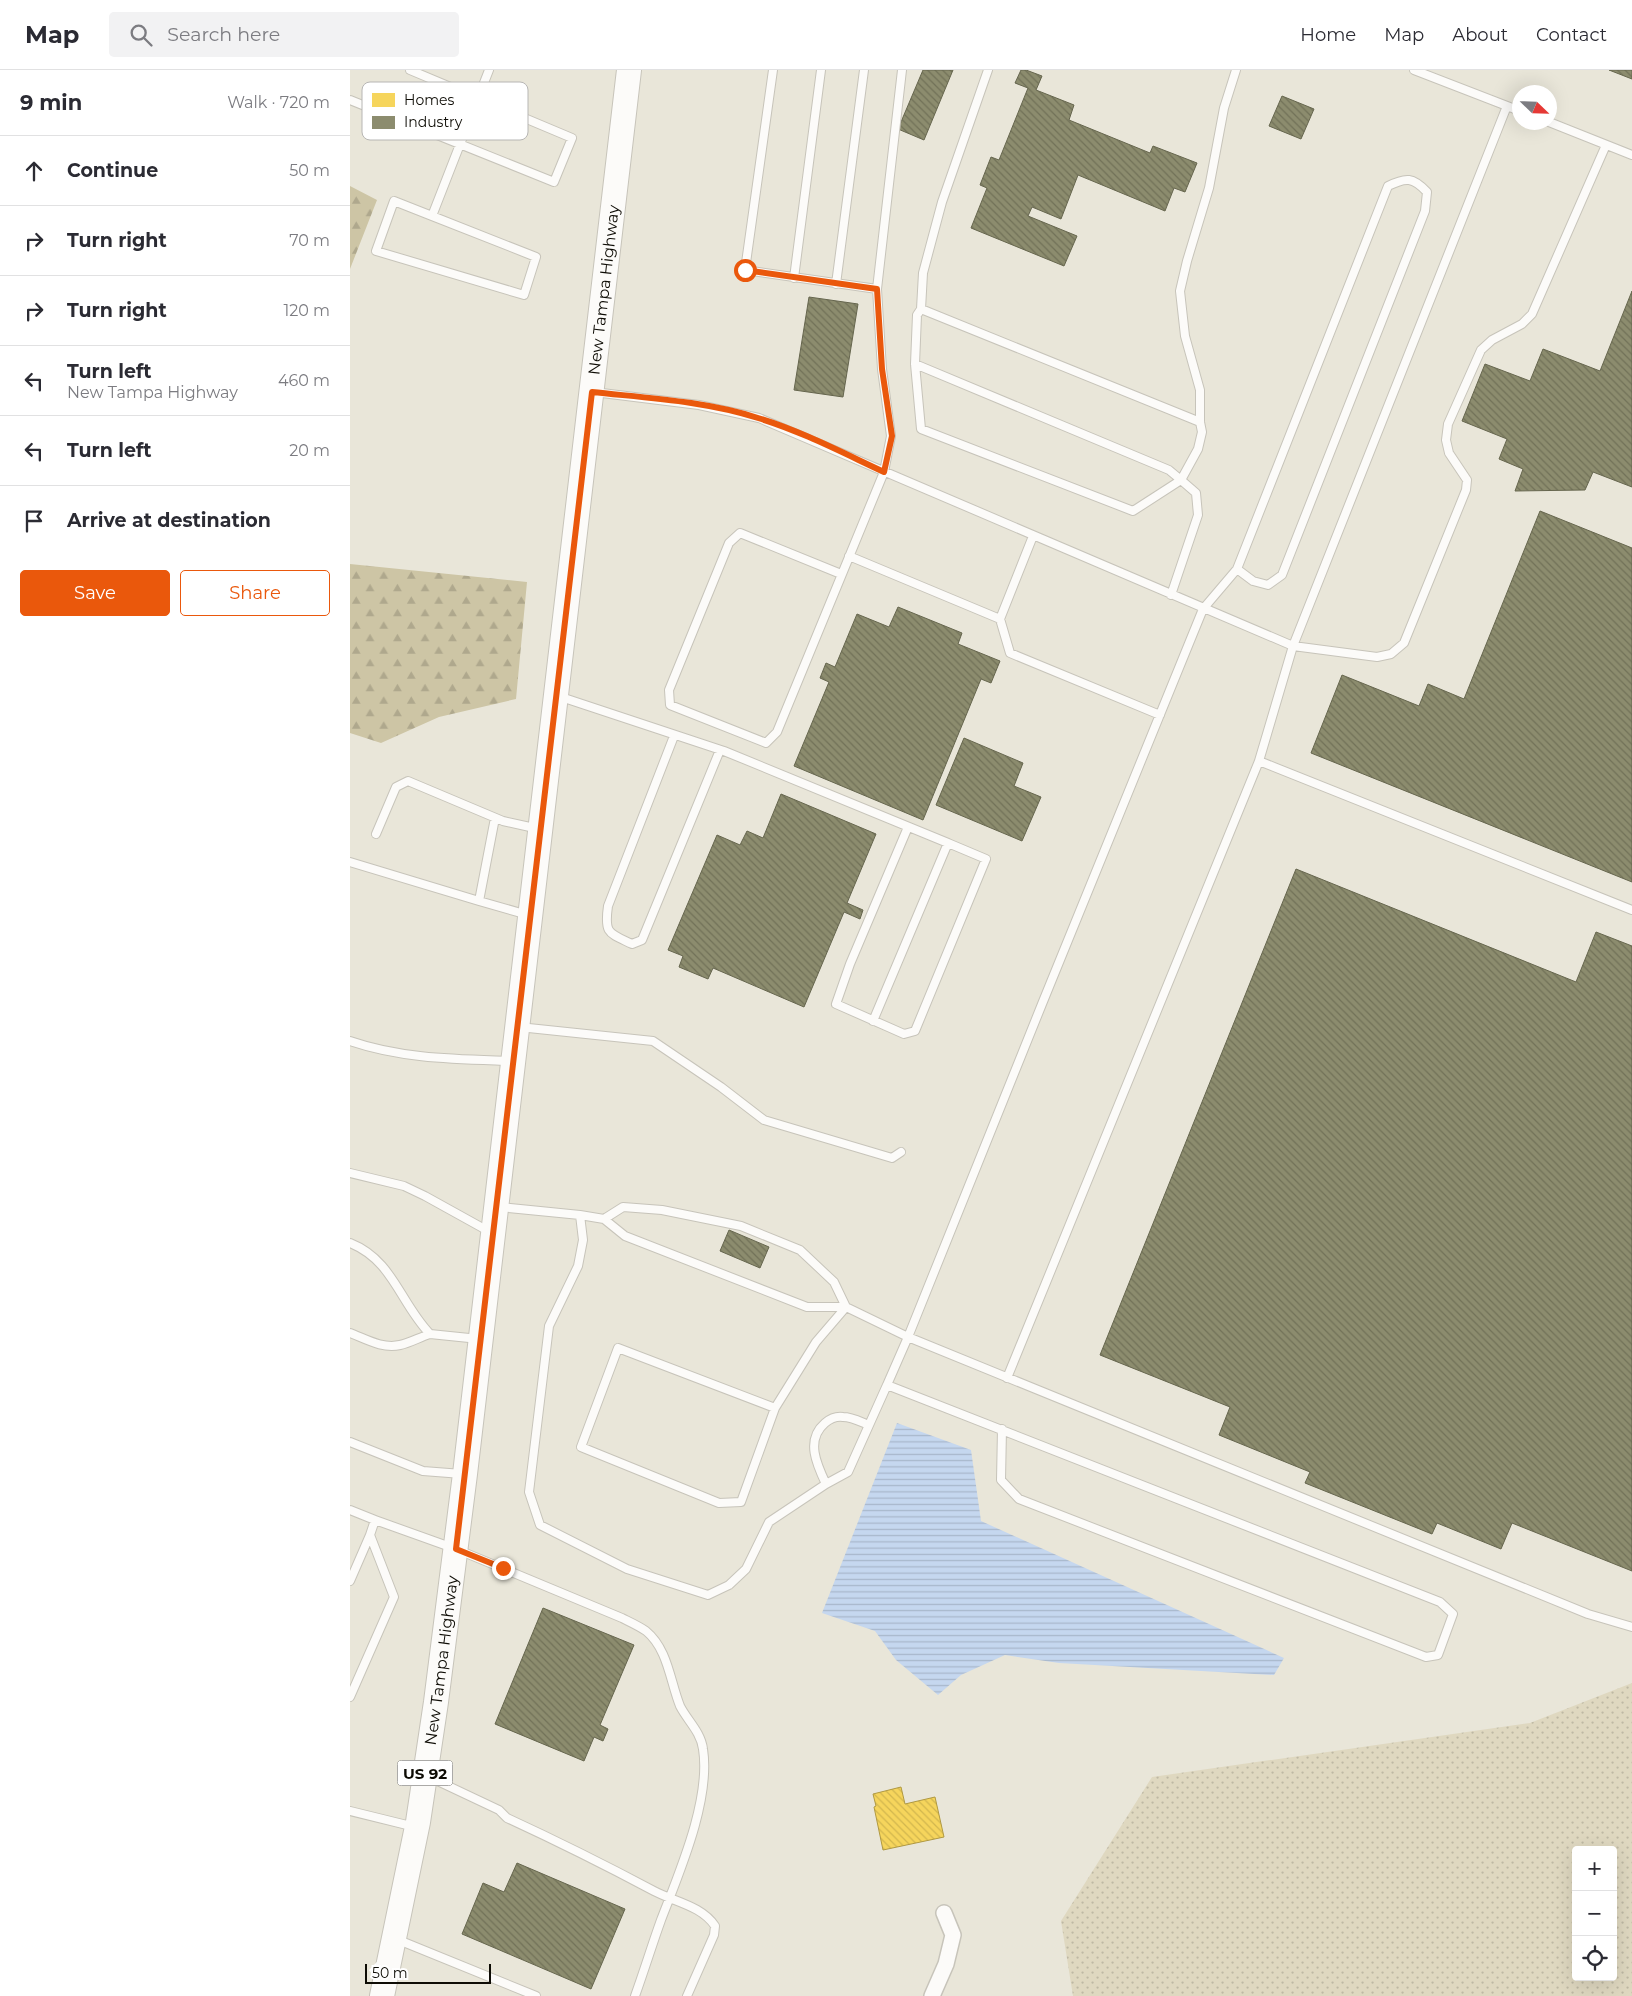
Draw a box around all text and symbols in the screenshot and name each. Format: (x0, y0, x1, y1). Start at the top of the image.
search box (109, 12, 459, 57)
text: Map (25, 20, 79, 49)
icon: search (127, 21, 155, 49)
text: Search here (167, 23, 280, 46)
text: Home (1300, 24, 1356, 46)
text: Map (1384, 24, 1424, 46)
text: About (1452, 24, 1508, 46)
text: Contact (1536, 24, 1607, 46)
legend (362, 82, 528, 140)
north arrow (1512, 85, 1557, 130)
text: 9 min (20, 90, 82, 115)
text: Homes (404, 91, 454, 109)
text: Walk · 720 m (227, 93, 330, 112)
text: Industry (404, 113, 463, 131)
icon: ahead (20, 157, 48, 185)
text: Continue (67, 159, 158, 182)
text: 50 m (289, 161, 330, 180)
street label: New Tampa Highway (584, 204, 623, 376)
icon: right (20, 227, 48, 255)
text: Turn right (67, 229, 167, 252)
text: 70 m (289, 231, 330, 250)
route start (734, 259, 757, 282)
icon: right (20, 297, 48, 325)
text: Turn right (67, 299, 167, 322)
text: 120 m (283, 301, 330, 320)
text: Turn left (67, 360, 152, 383)
icon: left (20, 367, 48, 395)
text: 460 m (278, 371, 330, 390)
text: New Tampa Highway (67, 383, 238, 402)
icon: left (20, 437, 48, 465)
text: Turn left (67, 439, 152, 462)
text: 20 m (289, 441, 330, 460)
icon: arrive (20, 507, 48, 535)
text: Arrive at destination (67, 509, 271, 532)
button: Save (20, 570, 170, 616)
button: Share (180, 570, 330, 616)
route end (492, 1557, 515, 1580)
street label: New Tampa Highway (420, 1574, 462, 1746)
road number: US 92 (398, 1760, 452, 1786)
map controls (1572, 1846, 1617, 1981)
button: + (1572, 1846, 1617, 1891)
button: − (1572, 1891, 1617, 1936)
button: locate (1572, 1936, 1617, 1981)
scale bar (365, 1961, 491, 1984)
text: 50 m (372, 1964, 408, 1982)

